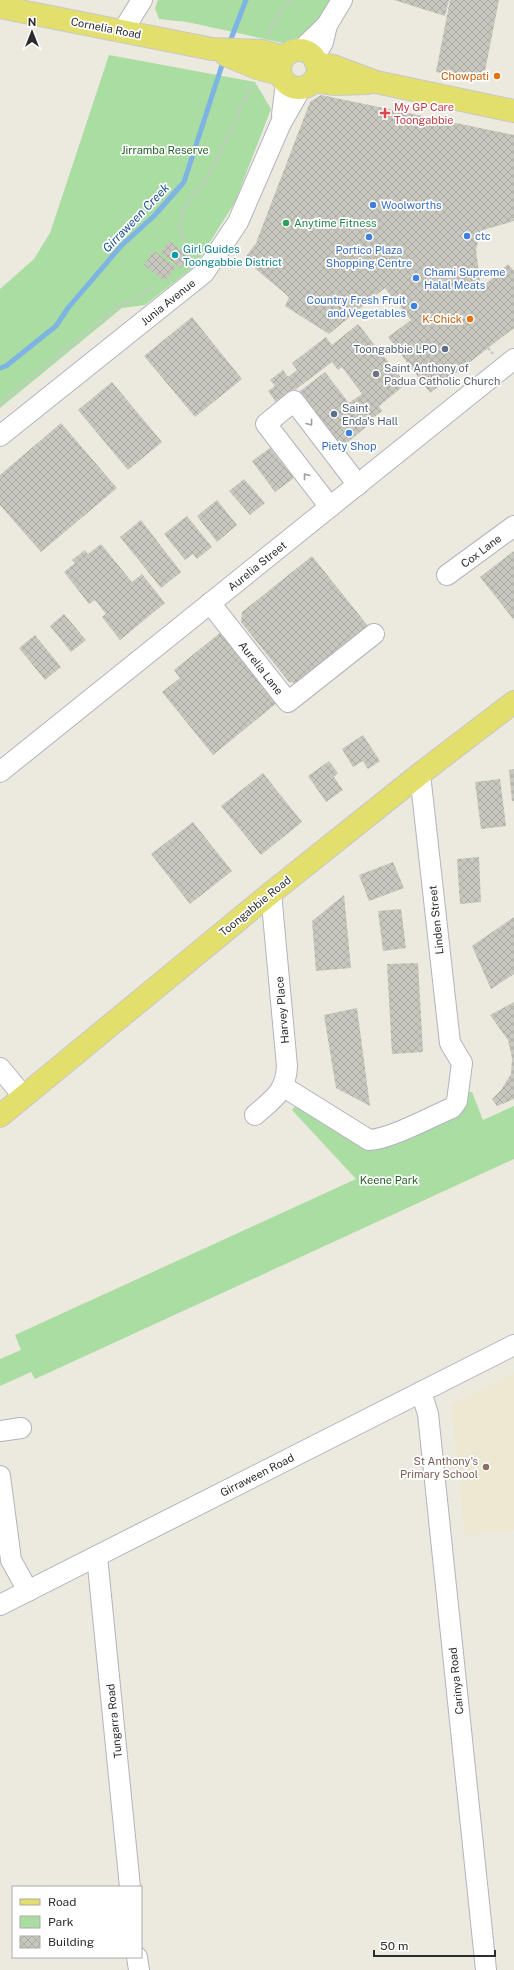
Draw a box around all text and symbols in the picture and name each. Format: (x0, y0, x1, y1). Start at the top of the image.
north arrow (12, 12, 52, 52)
street label: Cornelia Road (70, 15, 142, 41)
text: N (28, 16, 36, 28)
place label: Chowpati (441, 70, 489, 82)
marker: Chowpati (492, 71, 502, 81)
place label: My GP Care Toongabbie (394, 101, 454, 126)
marker: My GP Care Toongabbie (379, 107, 391, 119)
park label: Jirramba Reserve (121, 144, 209, 156)
water label: Girraween Creek (100, 180, 173, 255)
place label: Woolworths (381, 199, 442, 211)
marker: Woolworths (368, 200, 378, 210)
place label: Anytime Fitness (294, 217, 377, 229)
marker: Anytime Fitness (281, 218, 291, 228)
place label: ctc (475, 230, 491, 242)
marker: ctc (462, 231, 472, 241)
marker: Portico Plaza Shopping Centre (364, 232, 374, 242)
place label: Girl Guides Toongabbie District (183, 243, 282, 268)
place label: Portico Plaza Shopping Centre (326, 244, 412, 269)
marker: Girl Guides Toongabbie District (170, 250, 180, 260)
place label: Chami Supreme Halal Meats (424, 266, 505, 291)
marker: Chami Supreme Halal Meats (411, 273, 421, 283)
street label: Junia Avenue (138, 276, 198, 328)
place label: Country Fresh Fruit and Vegetables (307, 294, 406, 319)
marker: Country Fresh Fruit and Vegetables (409, 301, 419, 311)
place label: K-Chick (422, 313, 462, 325)
marker: K-Chick (465, 314, 475, 324)
place label: Toongabbie LPO (354, 343, 437, 355)
marker: Toongabbie LPO (440, 344, 450, 354)
place label: Saint Anthony of Padua Catholic Church (384, 362, 500, 387)
marker: Saint Anthony of Padua Catholic Church (371, 369, 381, 379)
place label: Saint Enda's Hall (342, 402, 398, 427)
marker: Saint Enda's Hall (329, 409, 339, 419)
one-way arrow (306, 418, 313, 425)
marker: Piety Shop (344, 428, 354, 438)
place label: Piety Shop (322, 440, 377, 452)
one-way arrow (304, 474, 311, 481)
street label: Cox Lane (459, 532, 503, 570)
street label: Aurelia Street (225, 539, 289, 593)
street label: Aurelia Lane (237, 639, 285, 697)
street label: Toongabbie Road (217, 874, 293, 938)
street label: Linden Street (426, 885, 446, 955)
street label: Harvey Place (273, 976, 291, 1044)
park label: Keene Park (360, 1174, 418, 1186)
street label: Girraween Road (218, 1451, 296, 1499)
place label: St Anthony's Primary School (400, 1455, 478, 1480)
marker: St Anthony's Primary School (481, 1462, 491, 1472)
street label: Carinya Road (447, 1647, 465, 1715)
street label: Tungarra Road (104, 1683, 124, 1759)
legend (12, 1886, 142, 1958)
text: Road (48, 1895, 76, 1909)
text: Park (48, 1915, 74, 1929)
scale bar (374, 1932, 495, 1958)
text: Building (48, 1935, 94, 1949)
text: 50 m (380, 1939, 408, 1953)

